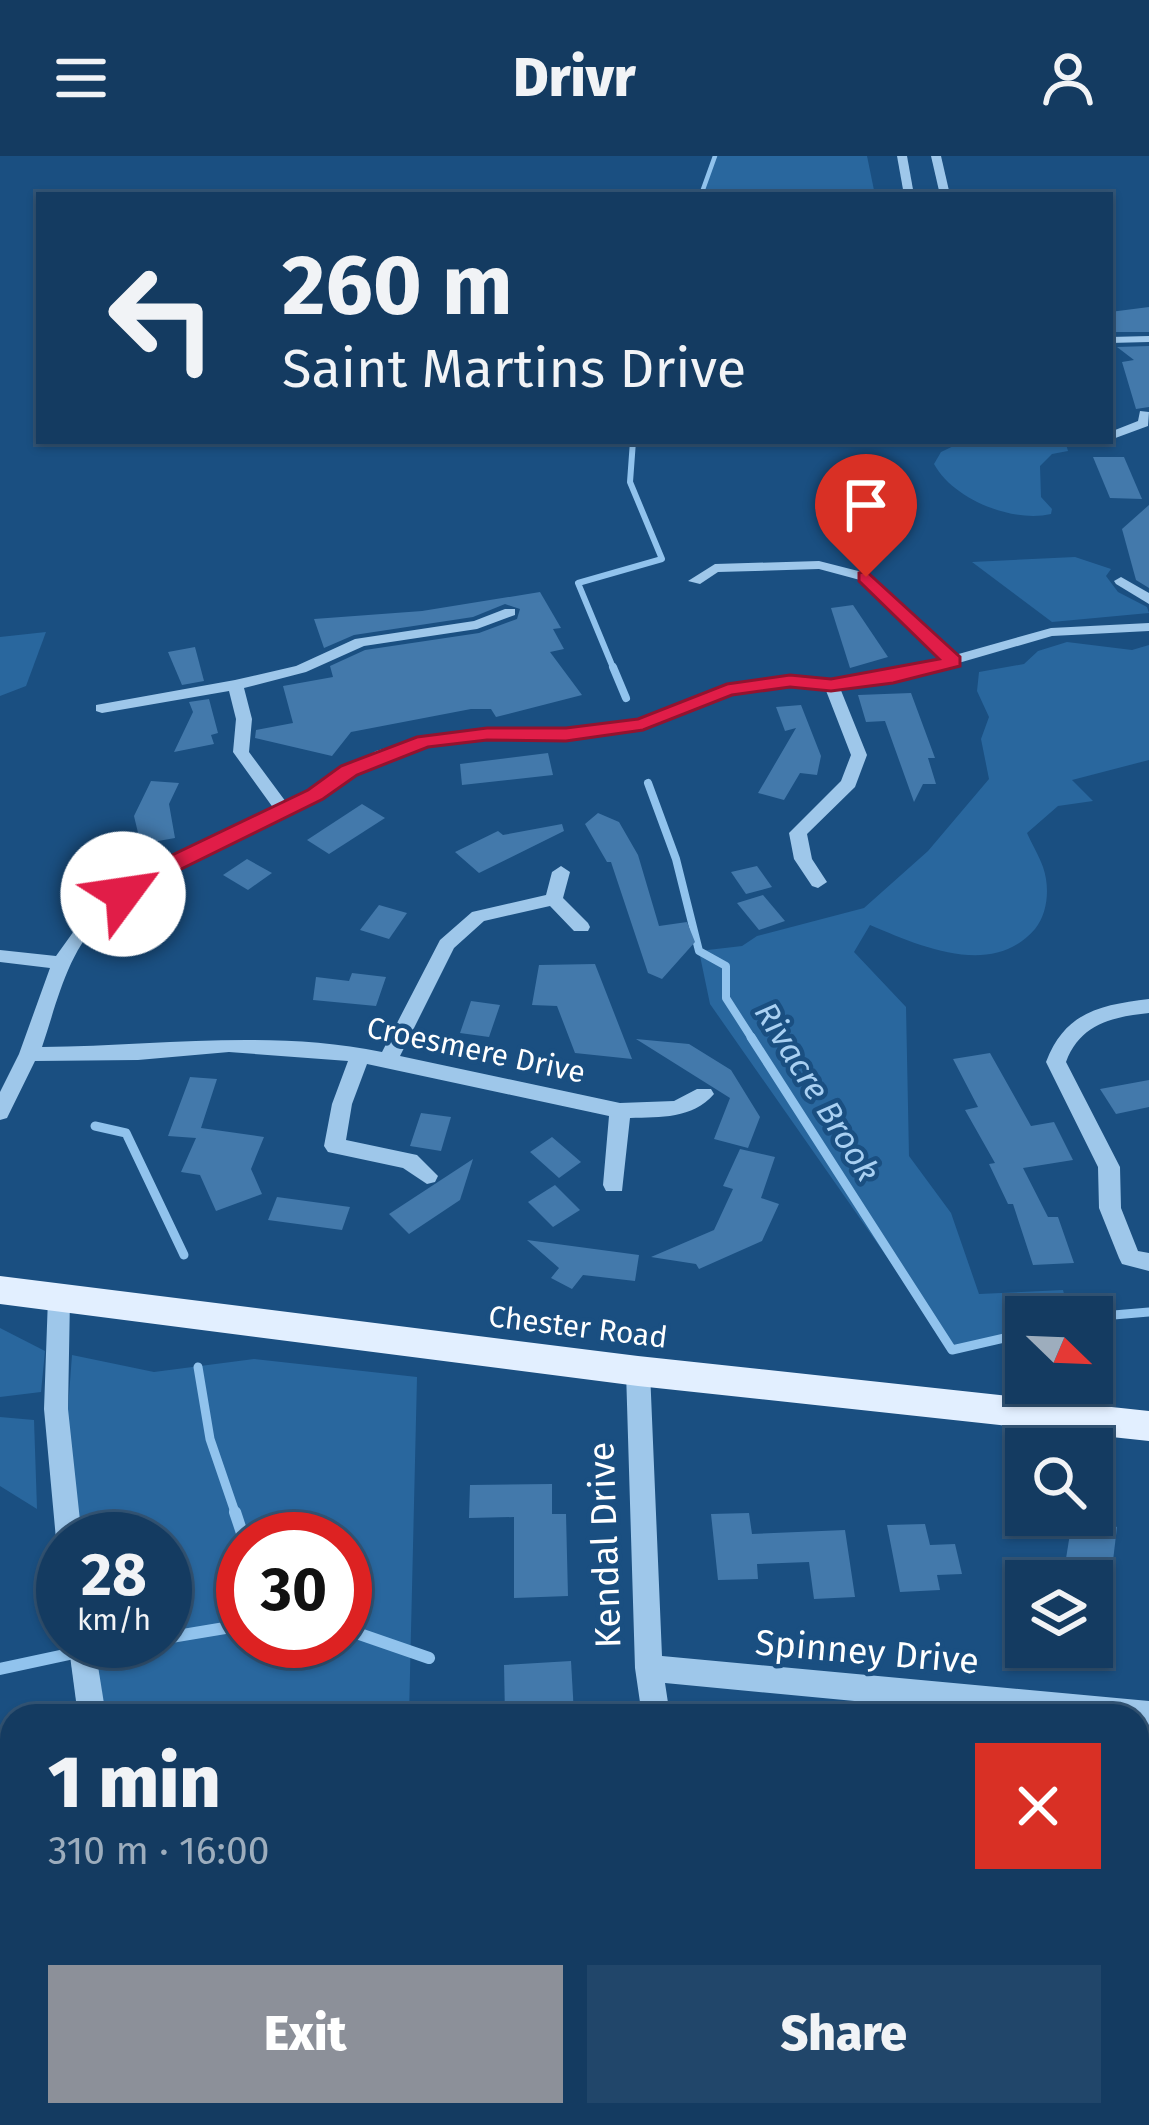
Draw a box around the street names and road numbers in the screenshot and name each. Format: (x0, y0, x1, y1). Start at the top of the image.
street label: Croesmere Drive (364, 1009, 588, 1091)
street label: Chester Road (487, 1298, 669, 1356)
street label: Kendal Drive (579, 1441, 631, 1649)
street label: Spinney Drive (753, 1620, 981, 1684)

